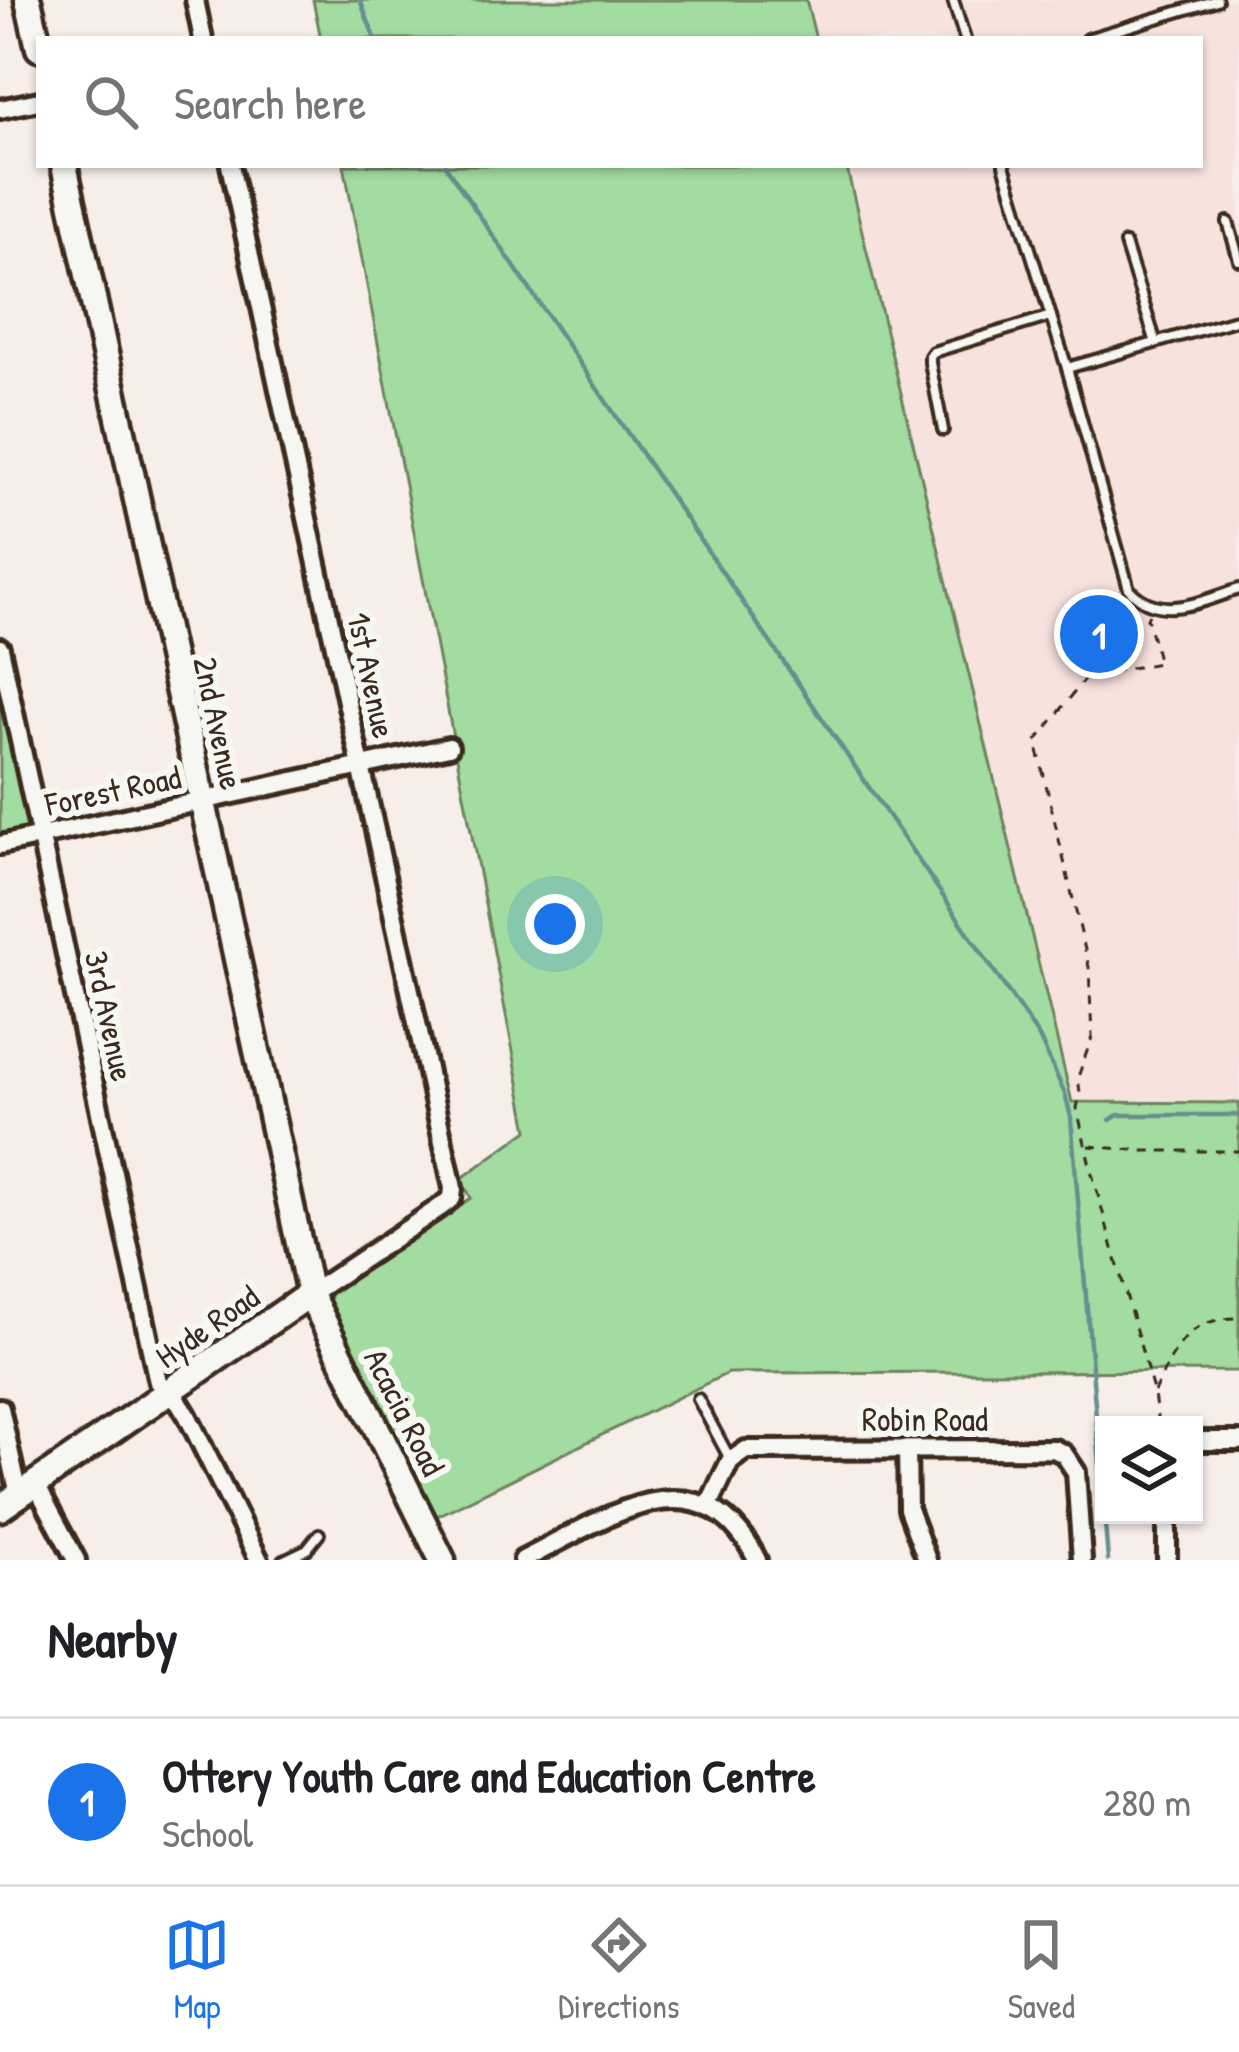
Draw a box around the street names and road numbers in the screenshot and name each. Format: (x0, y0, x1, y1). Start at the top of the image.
street label: 1st Avenue (337, 608, 407, 742)
street label: 2nd Avenue (183, 653, 255, 793)
street label: Forest Road (40, 754, 185, 826)
street label: 3rd Avenue (75, 947, 145, 1085)
street label: Hyde Road (146, 1274, 268, 1378)
street label: Acacia Road (354, 1341, 456, 1483)
street label: Robin Road (862, 1397, 988, 1441)

